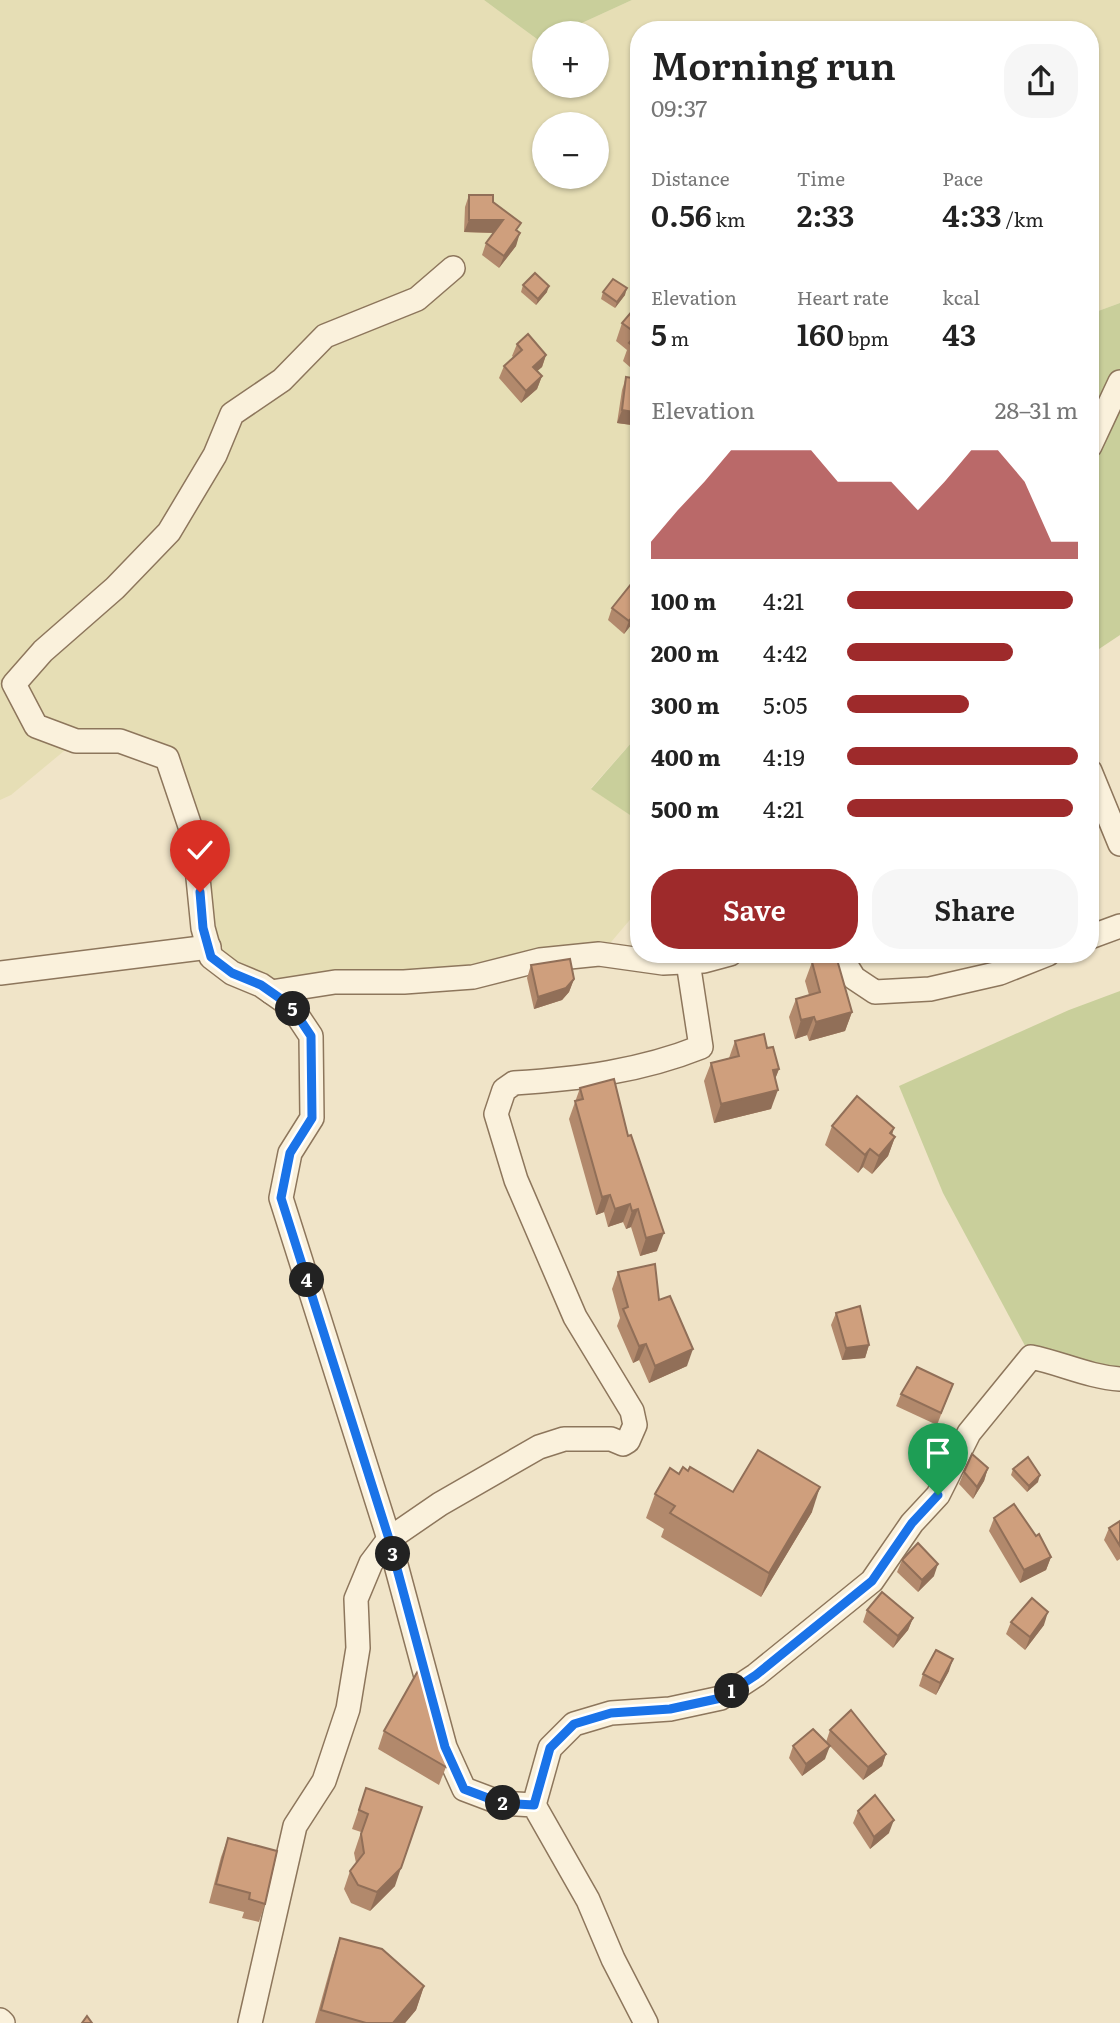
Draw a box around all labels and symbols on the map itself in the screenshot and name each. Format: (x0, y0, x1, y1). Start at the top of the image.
pin (170, 820, 230, 892)
pin: 5 (276, 992, 310, 1026)
pin: 4 (290, 1262, 324, 1298)
pin (908, 1423, 968, 1495)
pin: 3 (376, 1536, 410, 1572)
pin: 1 (714, 1674, 750, 1708)
pin: 2 (486, 1786, 520, 1820)

